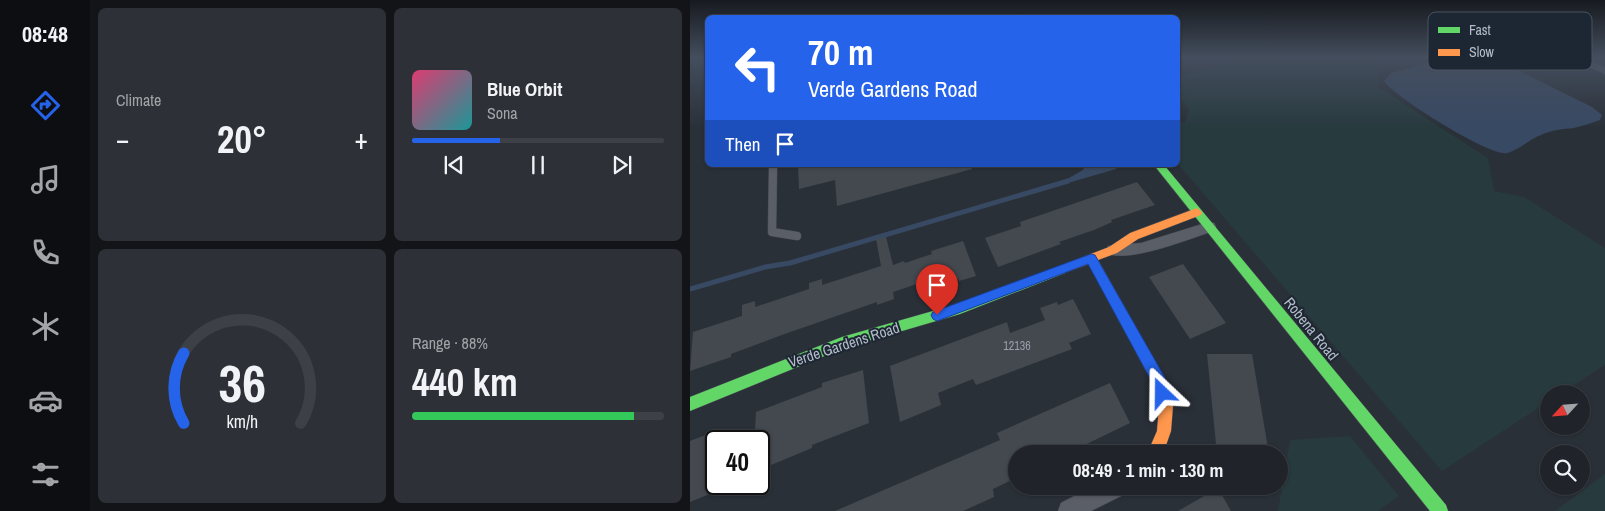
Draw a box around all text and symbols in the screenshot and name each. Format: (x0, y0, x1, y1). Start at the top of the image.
legend (1428, 12, 1592, 70)
text: 08:48 (22, 19, 68, 49)
text: Fast (1469, 21, 1491, 39)
text: 70 m (808, 29, 873, 76)
icon: left (725, 35, 790, 100)
text: Slow (1469, 43, 1495, 61)
text: Verde Gardens Road (808, 74, 978, 104)
text: Blue Orbit (487, 76, 562, 102)
icon: directions (28, 88, 63, 123)
text: Climate (116, 89, 161, 111)
text: Sona (487, 102, 518, 124)
text: 20° (217, 114, 267, 165)
text: − (116, 120, 129, 158)
text: + (355, 120, 368, 158)
icon: arrive (771, 130, 799, 158)
text: Then (725, 131, 761, 157)
icon: previous (440, 151, 468, 179)
icon: pause (524, 151, 552, 179)
icon: next (608, 151, 636, 179)
icon: music (28, 162, 63, 197)
icon: phone (28, 235, 63, 270)
pin (916, 264, 958, 315)
icon: arrive (923, 271, 951, 299)
street label: Robena Road (1279, 293, 1343, 365)
icon: climate (28, 309, 63, 344)
street label: Verde Gardens Road (786, 317, 902, 372)
text: Range · 88% (412, 332, 488, 354)
house number: 12136 (1003, 338, 1031, 354)
text: 36 (218, 348, 266, 418)
text: 440 km (412, 357, 518, 408)
position arrow (1135, 366, 1187, 418)
icon: car (28, 383, 63, 418)
north arrow (1540, 385, 1590, 435)
map controls (1540, 385, 1590, 495)
text: km/h (226, 410, 258, 434)
speed limit sign: 40 (705, 430, 770, 495)
button: search (1540, 445, 1590, 495)
icon: filters (28, 457, 63, 492)
text: 08:49 · 1 min · 130 m (1073, 457, 1223, 483)

